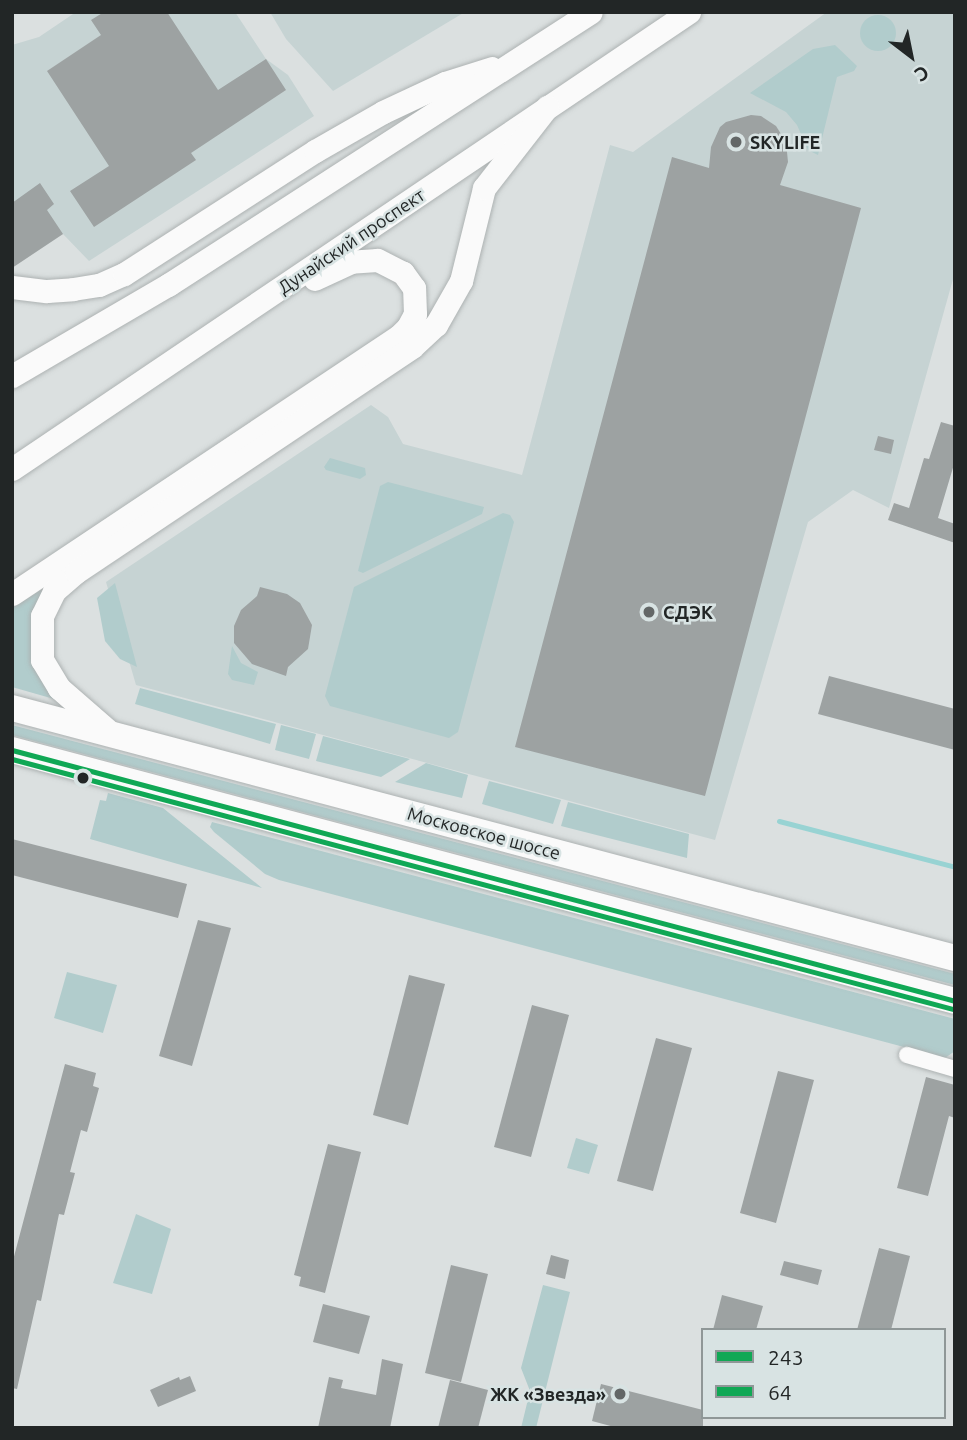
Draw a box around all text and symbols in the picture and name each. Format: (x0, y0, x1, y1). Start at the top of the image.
north arrow (876, 21, 946, 91)
text: С (911, 61, 933, 86)
place label: SKYLIFE (750, 131, 820, 153)
marker: SKYLIFE (728, 134, 744, 150)
street label: Дунайский проспект (273, 184, 429, 298)
place label: СДЭК (663, 601, 713, 623)
marker: СДЭК (641, 604, 657, 620)
unlabelled marker (76, 771, 90, 785)
street label: Московское шоссе (405, 802, 563, 864)
legend (701, 1328, 946, 1419)
text: 243 (768, 1345, 804, 1369)
text: 64 (768, 1380, 792, 1404)
place label: ЖК «Звезда» (490, 1383, 606, 1405)
marker: ЖК «Звезда» (612, 1386, 628, 1402)

